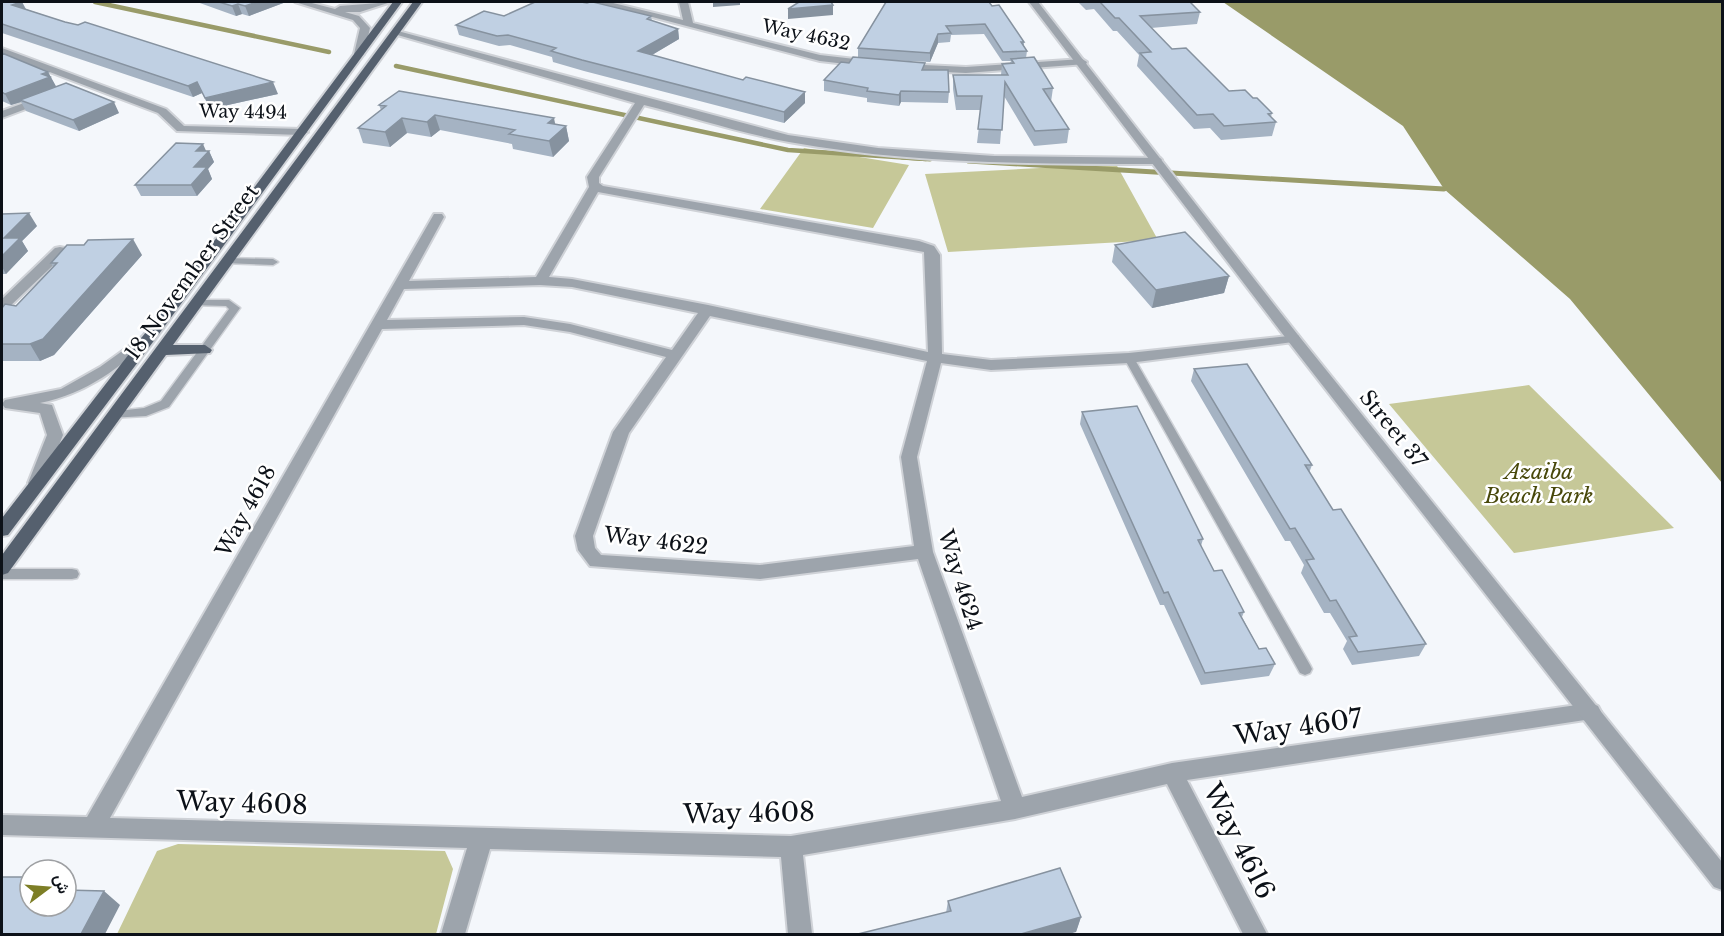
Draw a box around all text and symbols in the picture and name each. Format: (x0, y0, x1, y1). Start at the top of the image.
street label: Way 4632 (759, 15, 852, 55)
street label: Way 4494 (198, 100, 287, 124)
street label: 18 November Street (119, 179, 265, 365)
street label: Street 37 (1354, 385, 1433, 474)
park label: Azaiba Beach Park (1483, 459, 1594, 509)
street label: Way 4618 (210, 461, 282, 562)
street label: Way 4622 (602, 522, 709, 560)
street label: Way 4624 (932, 526, 988, 633)
street label: Way 4607 (1231, 702, 1365, 752)
street label: Way 4616 (1196, 777, 1282, 904)
street label: Way 4608 (175, 785, 308, 821)
street label: Way 4608 (682, 796, 815, 830)
north arrow (18, 858, 78, 918)
text: ش (50, 872, 75, 896)

